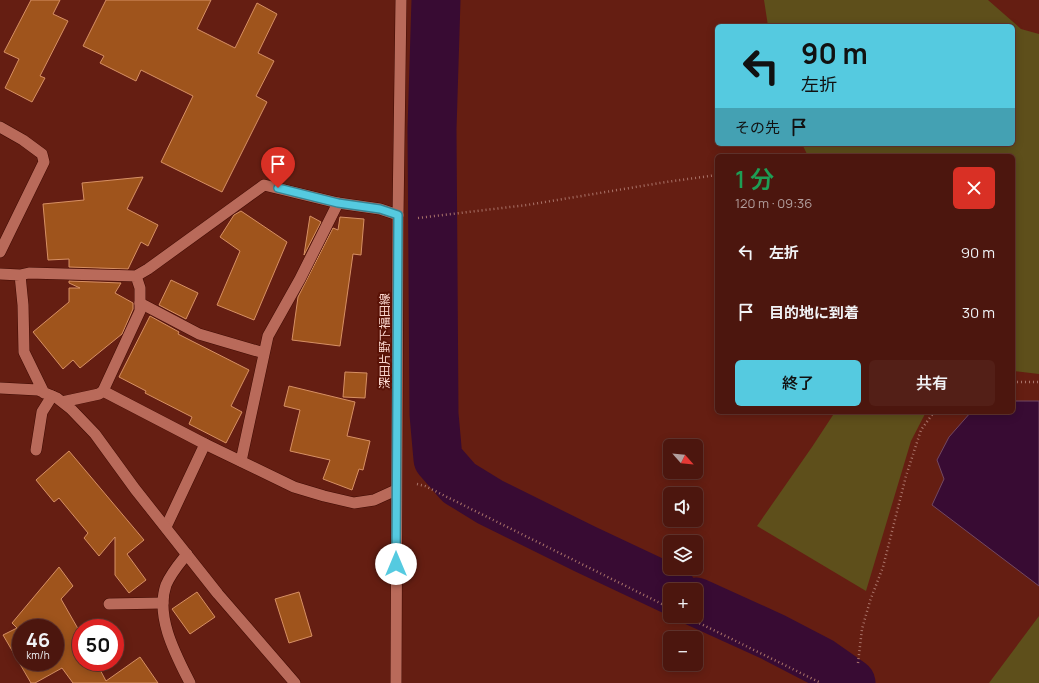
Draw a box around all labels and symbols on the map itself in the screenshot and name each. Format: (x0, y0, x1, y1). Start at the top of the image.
pin (261, 147, 295, 188)
street label: 深田片野下福田線 (376, 293, 393, 389)
north arrow (663, 439, 703, 479)
position arrow (375, 543, 417, 585)
speed limit sign: 50 (72, 619, 124, 671)

